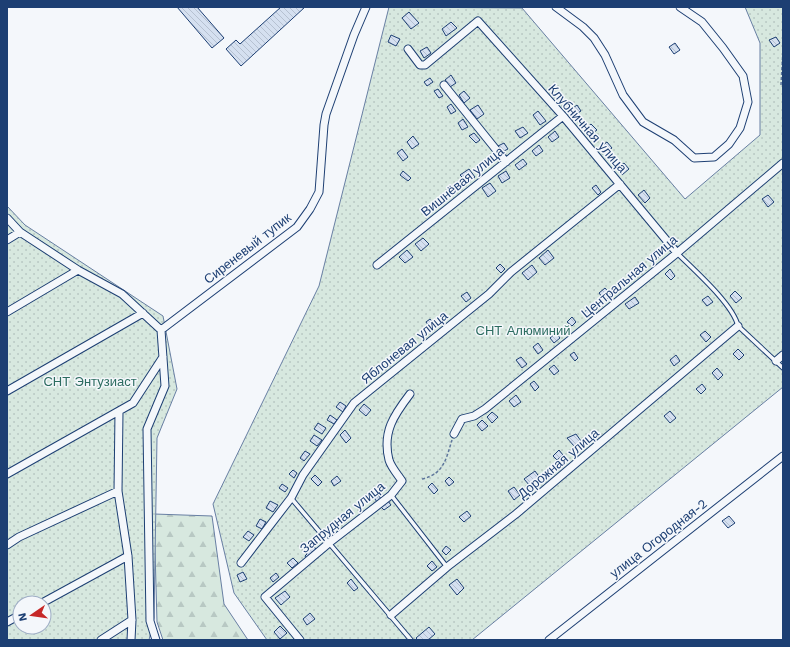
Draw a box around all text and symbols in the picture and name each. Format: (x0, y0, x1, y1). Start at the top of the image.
street label: Клубничная улица (545, 81, 631, 176)
street label: Вишнёвая улица (418, 143, 507, 219)
street label: Сиреневый тупик (201, 210, 294, 287)
street label: Центральная улица (578, 231, 681, 321)
street label: Яблоневая улица (358, 307, 451, 387)
park label: СНТ Алюминий (476, 323, 570, 338)
park label: СНТ Энтузиаст (43, 374, 137, 389)
street label: Дорожная улица (515, 425, 602, 502)
street label: Запрудная улица (297, 478, 388, 556)
street label: улица Огородная-2 (607, 496, 710, 581)
north arrow (12, 595, 52, 635)
text: N (15, 612, 30, 623)

